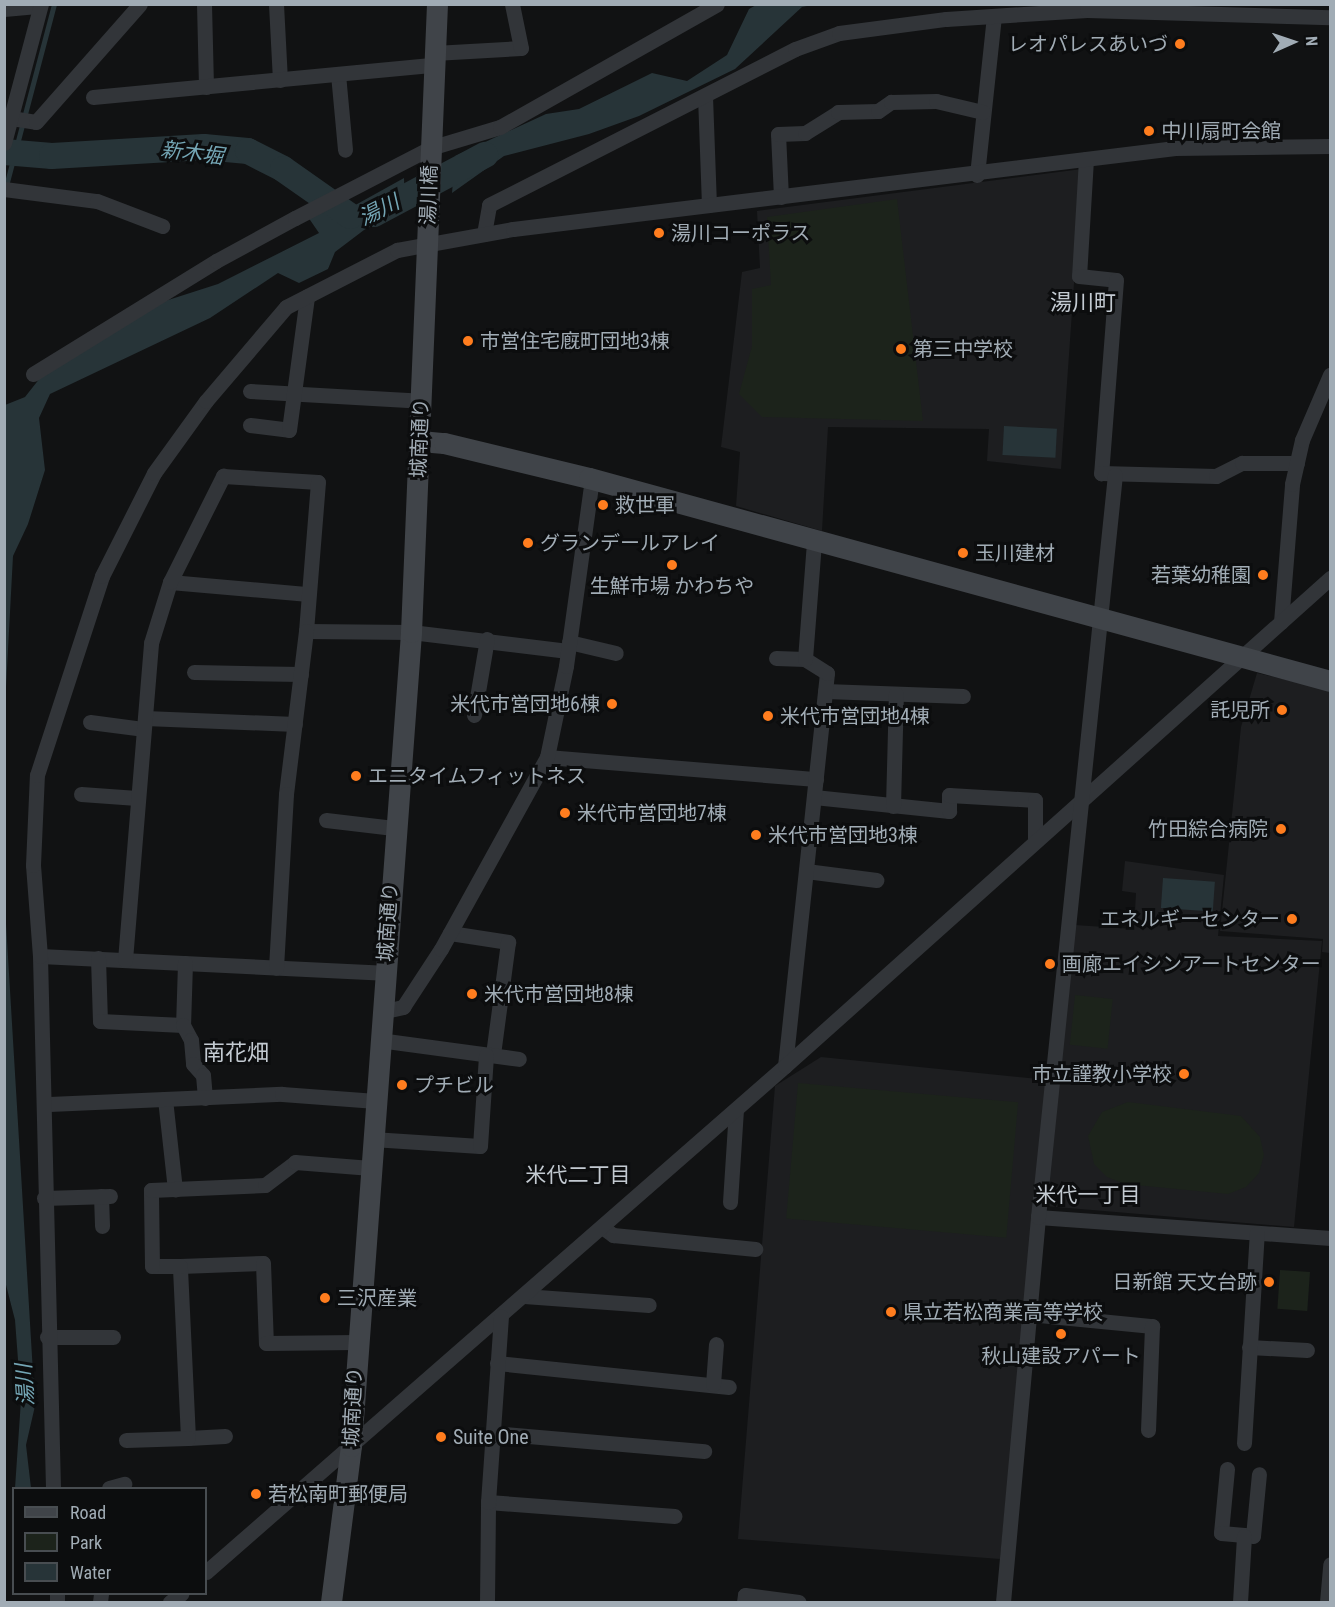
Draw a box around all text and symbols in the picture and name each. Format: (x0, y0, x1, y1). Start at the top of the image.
north arrow (1263, 12, 1323, 72)
place label: レオパレスあいづ (1008, 32, 1168, 56)
text: N (1302, 36, 1321, 46)
marker: レオパレスあいづ (1173, 37, 1187, 51)
place label: 中川扇町会館 (1161, 119, 1281, 143)
marker: 中川扇町会館 (1142, 124, 1156, 138)
water label: 新木堀 (159, 137, 225, 169)
street label: 湯川橋 (416, 165, 442, 225)
water label: 湯川 (355, 189, 403, 231)
place label: 湯川コーポラス (671, 221, 811, 245)
marker: 湯川コーポラス (652, 226, 666, 240)
district label: 湯川町 (1050, 290, 1116, 316)
place label: 市営住宅廐町団地3棟 (480, 329, 670, 353)
marker: 市営住宅廐町団地3棟 (461, 334, 475, 348)
place label: 第三中学校 (913, 337, 1013, 361)
marker: 第三中学校 (894, 342, 908, 356)
street label: 城南通り (407, 398, 433, 478)
place label: 救世軍 (615, 493, 675, 517)
marker: 救世軍 (596, 498, 610, 512)
place label: グランデールアレイ (540, 531, 720, 555)
marker: グランデールアレイ (521, 536, 535, 550)
place label: 玉川建材 (975, 541, 1055, 565)
marker: 玉川建材 (956, 546, 970, 560)
marker: 生鮮市場 かわちや (665, 558, 679, 572)
place label: 若葉幼稚園 (1151, 563, 1251, 587)
marker: 若葉幼稚園 (1256, 568, 1270, 582)
place label: 生鮮市場 かわちや (590, 574, 754, 598)
place label: 米代市営団地6棟 (450, 692, 600, 716)
marker: 米代市営団地6棟 (605, 697, 619, 711)
place label: 託児所 (1210, 698, 1270, 722)
marker: 託児所 (1275, 703, 1289, 717)
place label: 米代市営団地4棟 (780, 704, 930, 728)
marker: 米代市営団地4棟 (761, 709, 775, 723)
place label: エニタイムフィットネス (368, 764, 588, 788)
marker: エニタイムフィットネス (349, 769, 363, 783)
place label: 米代市営団地7棟 (577, 801, 727, 825)
marker: 米代市営団地7棟 (558, 806, 572, 820)
place label: 竹田綜合病院 (1148, 817, 1268, 841)
marker: 竹田綜合病院 (1272, 820, 1290, 838)
place label: 米代市営団地3棟 (768, 823, 918, 847)
marker: 米代市営団地3棟 (749, 828, 763, 842)
street label: 城南通り (373, 881, 403, 963)
place label: エネルギーセンター (1100, 907, 1280, 931)
marker: エネルギーセンター (1285, 912, 1299, 926)
place label: 画廊エイシンアートセンター (1062, 952, 1321, 976)
marker: 画廊エイシンアートセンター (1043, 957, 1057, 971)
place label: 米代市営団地8棟 (484, 982, 634, 1006)
marker: 米代市営団地8棟 (465, 987, 479, 1001)
district label: 南花畑 (203, 1040, 269, 1066)
place label: 市立謹教小学校 (1032, 1062, 1172, 1086)
marker: 市立謹教小学校 (1177, 1067, 1191, 1081)
place label: プチビル (414, 1073, 494, 1097)
marker: プチビル (395, 1078, 409, 1092)
district label: 米代二丁目 (526, 1162, 630, 1188)
district label: 米代一丁目 (1036, 1182, 1140, 1208)
place label: 日新館 天文台跡 (1112, 1270, 1257, 1294)
marker: 日新館 天文台跡 (1262, 1275, 1276, 1289)
place label: 三沢産業 (337, 1286, 417, 1310)
marker: 三沢産業 (318, 1291, 332, 1305)
place label: 県立若松商業高等学校 (903, 1300, 1103, 1324)
marker: 県立若松商業高等学校 (884, 1305, 898, 1319)
marker: 秋山建設アパート (1054, 1327, 1068, 1341)
place label: 秋山建設アパート (981, 1344, 1141, 1368)
water label: 湯川 (11, 1363, 39, 1407)
street label: 城南通り (339, 1366, 367, 1448)
place label: Suite One (453, 1425, 529, 1449)
marker: Suite One (434, 1430, 448, 1444)
place label: 若松南町郵便局 (268, 1482, 408, 1506)
legend (12, 1487, 207, 1595)
marker: 若松南町郵便局 (249, 1487, 263, 1501)
text: Road (70, 1502, 106, 1523)
text: Park (70, 1532, 102, 1553)
text: Water (70, 1562, 111, 1583)

